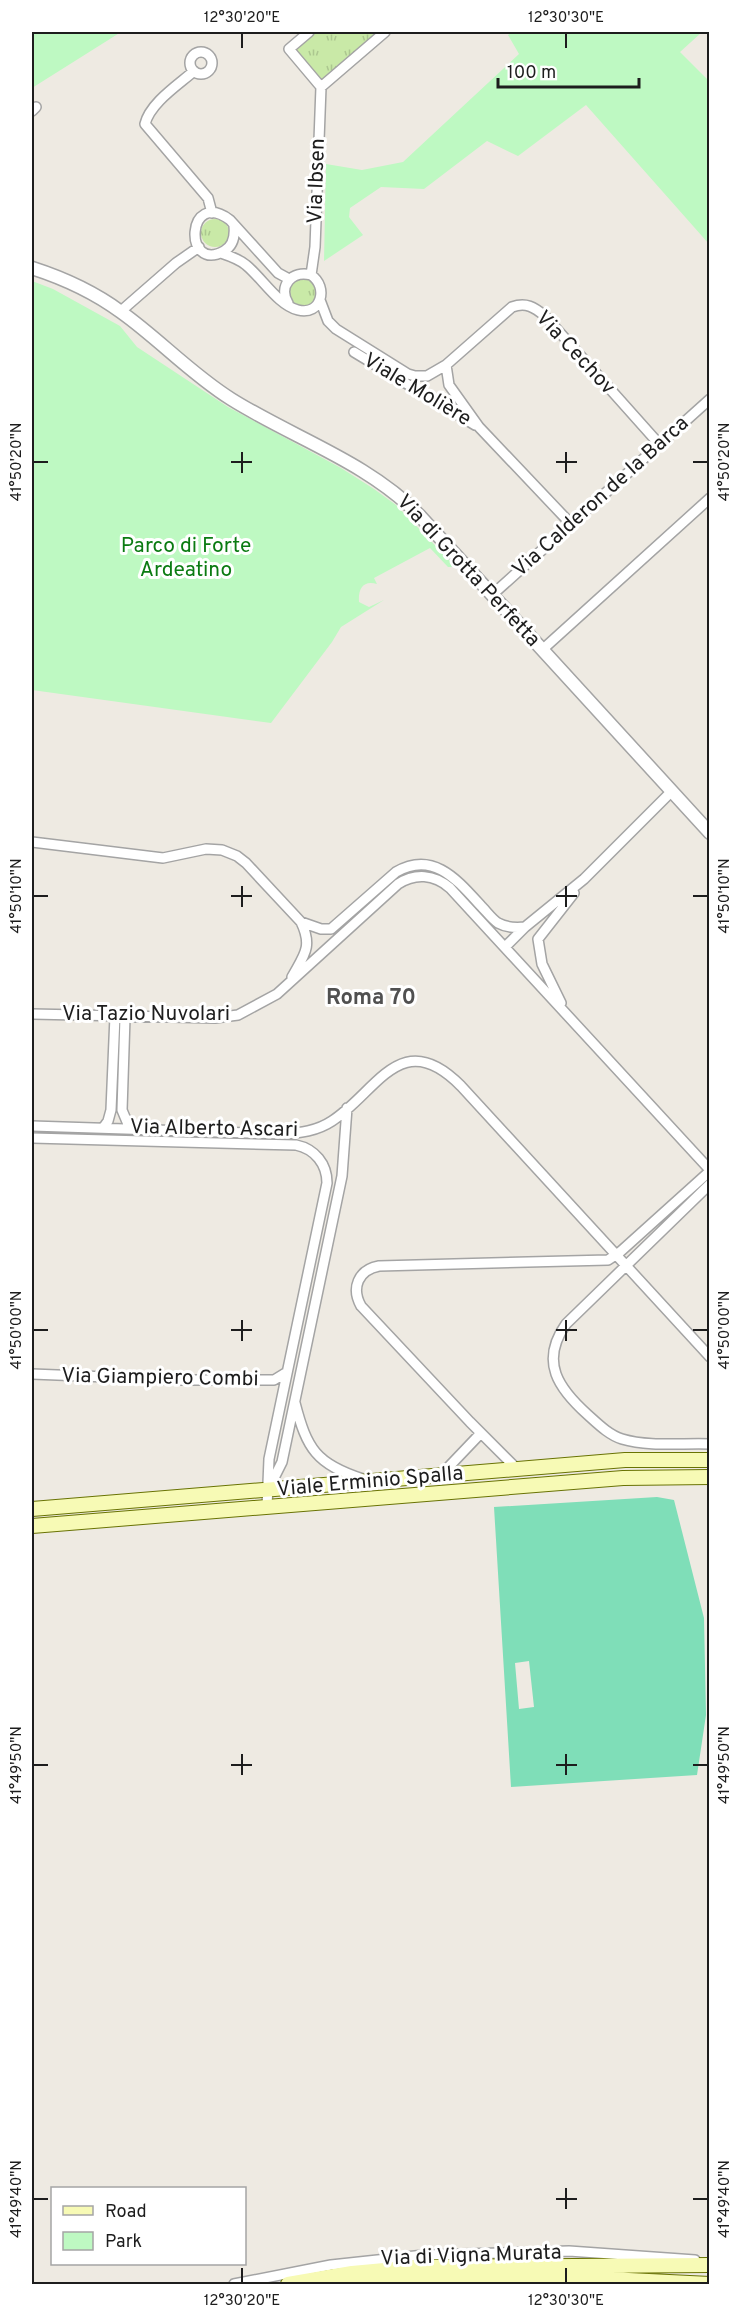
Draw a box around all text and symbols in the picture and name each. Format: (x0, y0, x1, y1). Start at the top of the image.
text: 12°30'20"E (204, 9, 280, 28)
text: 12°30'30"E (528, 9, 604, 28)
scale bar (498, 51, 639, 89)
text: 100 m (507, 62, 556, 85)
street label: Via Ibsen (302, 138, 332, 224)
street label: Via Cechov (529, 305, 621, 401)
street label: Viale Molière (358, 347, 476, 433)
street label: Via Calderon de la Barca (507, 411, 695, 583)
text: 41°50'20"N (8, 423, 27, 501)
text: 41°50'20"N (716, 423, 735, 501)
street label: Via di Grotta Perfetta (390, 489, 546, 653)
park label: Parco di Forte Ardeatino (121, 533, 251, 584)
text: 41°50'10"N (8, 858, 27, 934)
text: 41°50'10"N (716, 858, 735, 934)
district label: Roma 70 (326, 985, 416, 1012)
street label: Via Tazio Nuvolari (62, 1001, 230, 1028)
street label: Via Alberto Ascari (130, 1114, 298, 1144)
text: 41°50'00"N (8, 1291, 27, 1369)
text: 41°50'00"N (716, 1291, 735, 1369)
street label: Via Giampiero Combi (61, 1363, 259, 1393)
street label: Viale Erminio Spalla (276, 1460, 464, 1504)
text: 41°49'50"N (8, 1726, 27, 1804)
text: 41°49'50"N (716, 1726, 735, 1804)
text: 41°49'40"N (8, 2160, 27, 2238)
text: 41°49'40"N (716, 2160, 735, 2238)
legend (51, 2187, 246, 2265)
text: Road (105, 2201, 147, 2224)
text: Park (105, 2231, 142, 2254)
street label: Via di Vigna Murata (380, 2239, 562, 2273)
text: 12°30'20"E (204, 2292, 280, 2311)
text: 12°30'30"E (528, 2292, 604, 2311)

